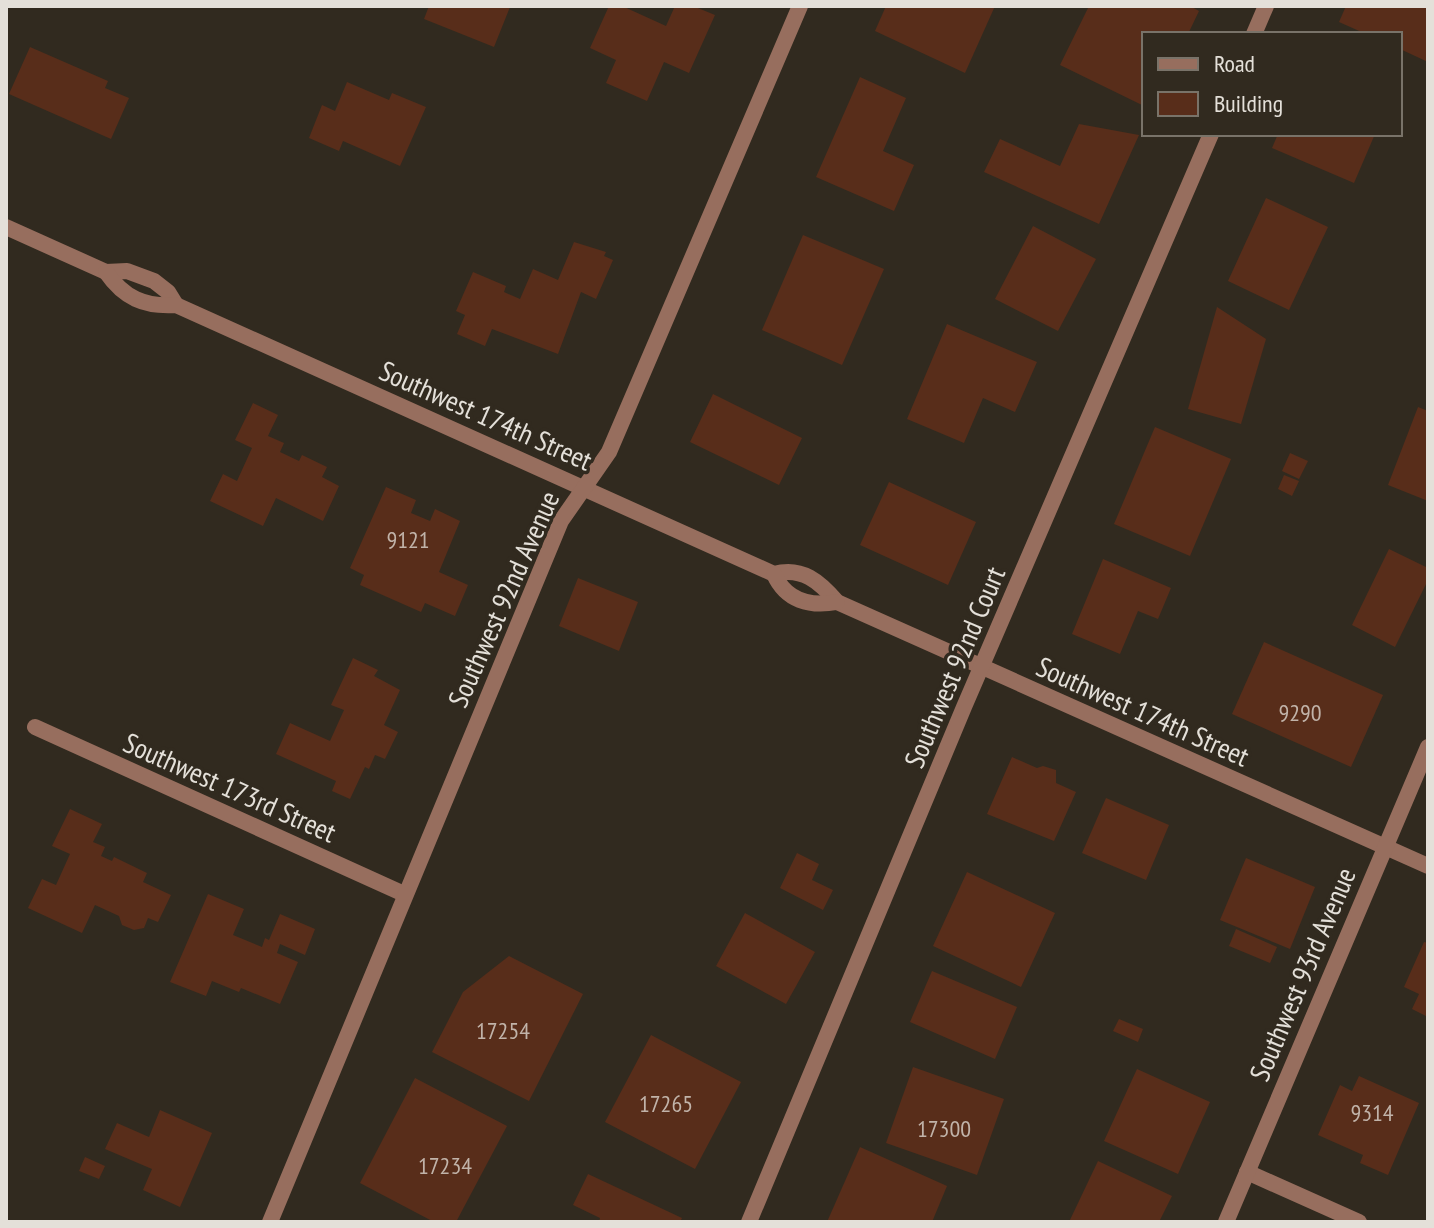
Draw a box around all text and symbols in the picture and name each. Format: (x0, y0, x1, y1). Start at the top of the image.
legend (1142, 32, 1402, 136)
text: Road (1214, 48, 1255, 79)
text: Building (1214, 88, 1283, 119)
street label: Southwest 174th Street (374, 352, 598, 479)
street label: Southwest 92nd Avenue (439, 485, 567, 713)
house number: 9121 (386, 524, 430, 555)
street label: Southwest 92nd Court (895, 561, 1013, 773)
street label: Southwest 174th Street (1031, 648, 1255, 775)
house number: 9290 (1278, 697, 1322, 728)
street label: Southwest 173rd Street (118, 724, 342, 851)
street label: Southwest 93rd Avenue (1240, 862, 1364, 1086)
house number: 17254 (476, 1015, 530, 1046)
house number: 17265 (639, 1088, 693, 1119)
house number: 9314 (1350, 1097, 1394, 1128)
house number: 17300 (917, 1113, 971, 1144)
house number: 17234 (418, 1150, 472, 1181)

